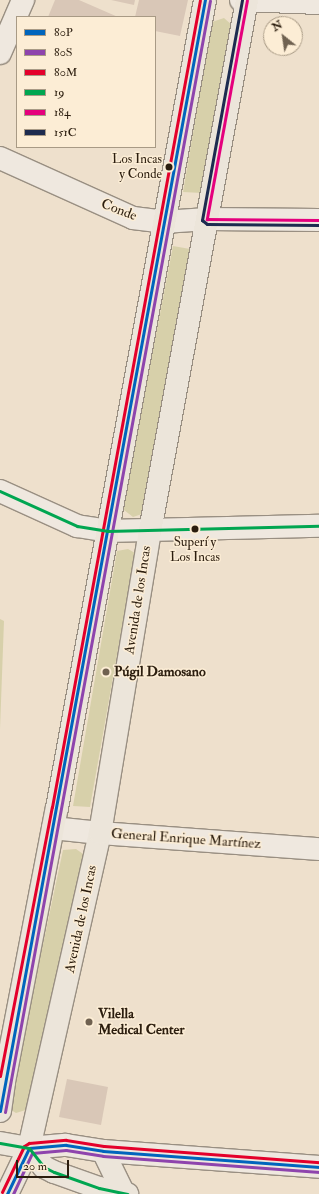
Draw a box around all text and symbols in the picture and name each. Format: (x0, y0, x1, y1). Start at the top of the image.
legend (16, 16, 156, 148)
north arrow (263, 16, 303, 56)
text: N (270, 18, 285, 34)
text: 80P (54, 25, 73, 40)
text: 80S (54, 45, 72, 60)
text: 80M (54, 65, 77, 80)
text: 19 (54, 85, 64, 100)
text: 184 (54, 105, 70, 120)
text: 151C (54, 125, 77, 140)
place label: Los Incas y Conde (112, 152, 162, 183)
marker: Los Incas y Conde (164, 162, 174, 172)
street label: Conde (99, 196, 139, 224)
marker: Superí y Los Incas (190, 524, 200, 534)
place label: Superí y Los Incas (170, 535, 220, 566)
street label: Avenida de los Incas (121, 545, 155, 655)
place label: Púgil Damosano (114, 664, 206, 680)
marker: Púgil Damosano (101, 667, 111, 677)
street label: General Enrique Martínez (110, 825, 262, 853)
street label: Avenida de los Incas (61, 864, 101, 974)
place label: Vilella Medical Center (98, 1006, 184, 1038)
marker: Vilella Medical Center (83, 1016, 95, 1028)
scale bar (18, 1152, 71, 1178)
text: 20 m (23, 1159, 47, 1174)

